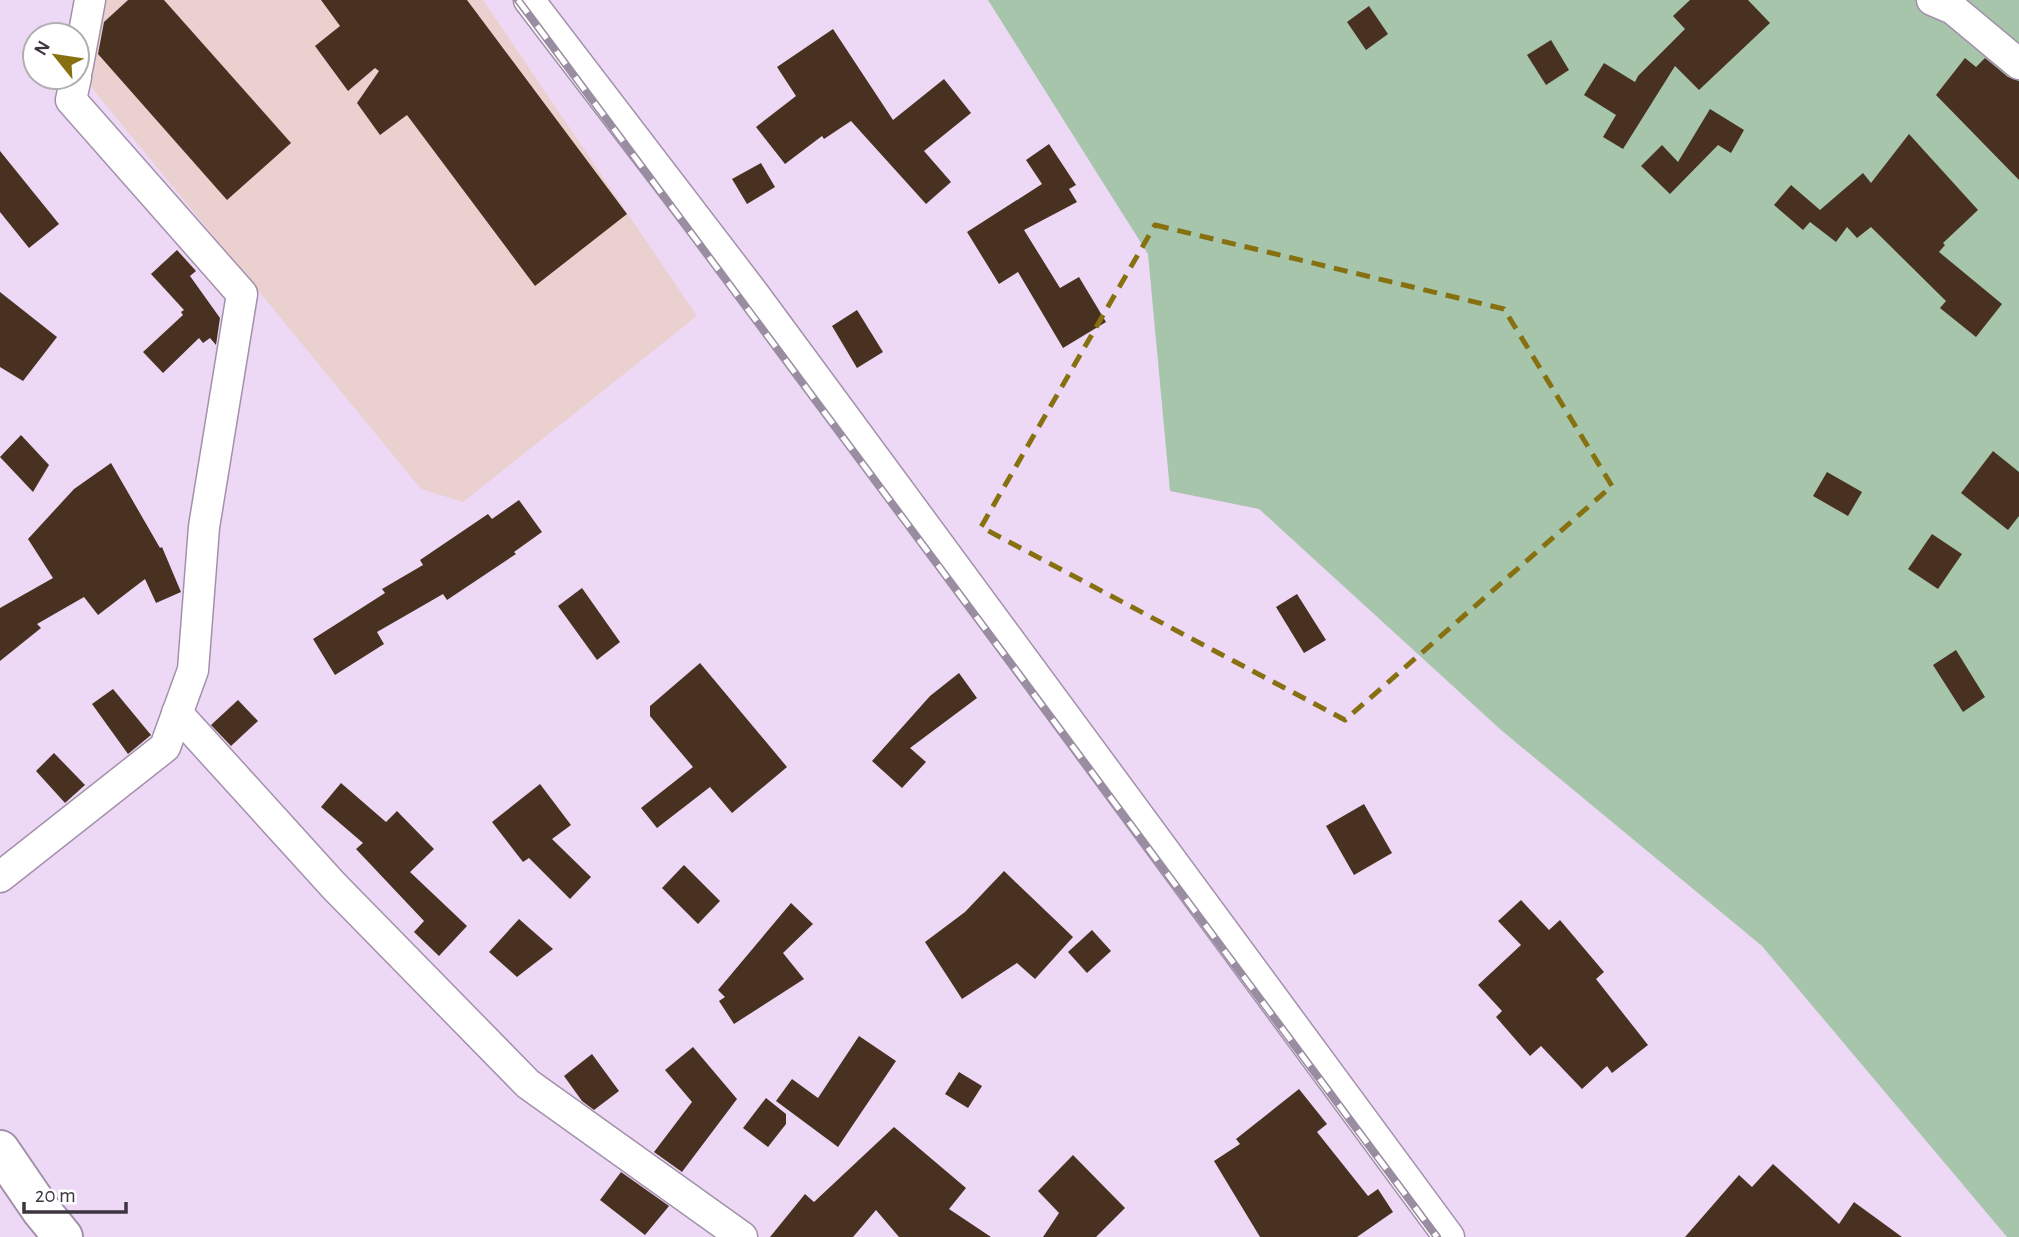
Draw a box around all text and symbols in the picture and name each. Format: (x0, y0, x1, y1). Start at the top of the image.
north arrow (21, 21, 91, 91)
text: N (31, 38, 54, 59)
scale bar (24, 1170, 126, 1214)
text: 20 m (35, 1185, 76, 1206)

